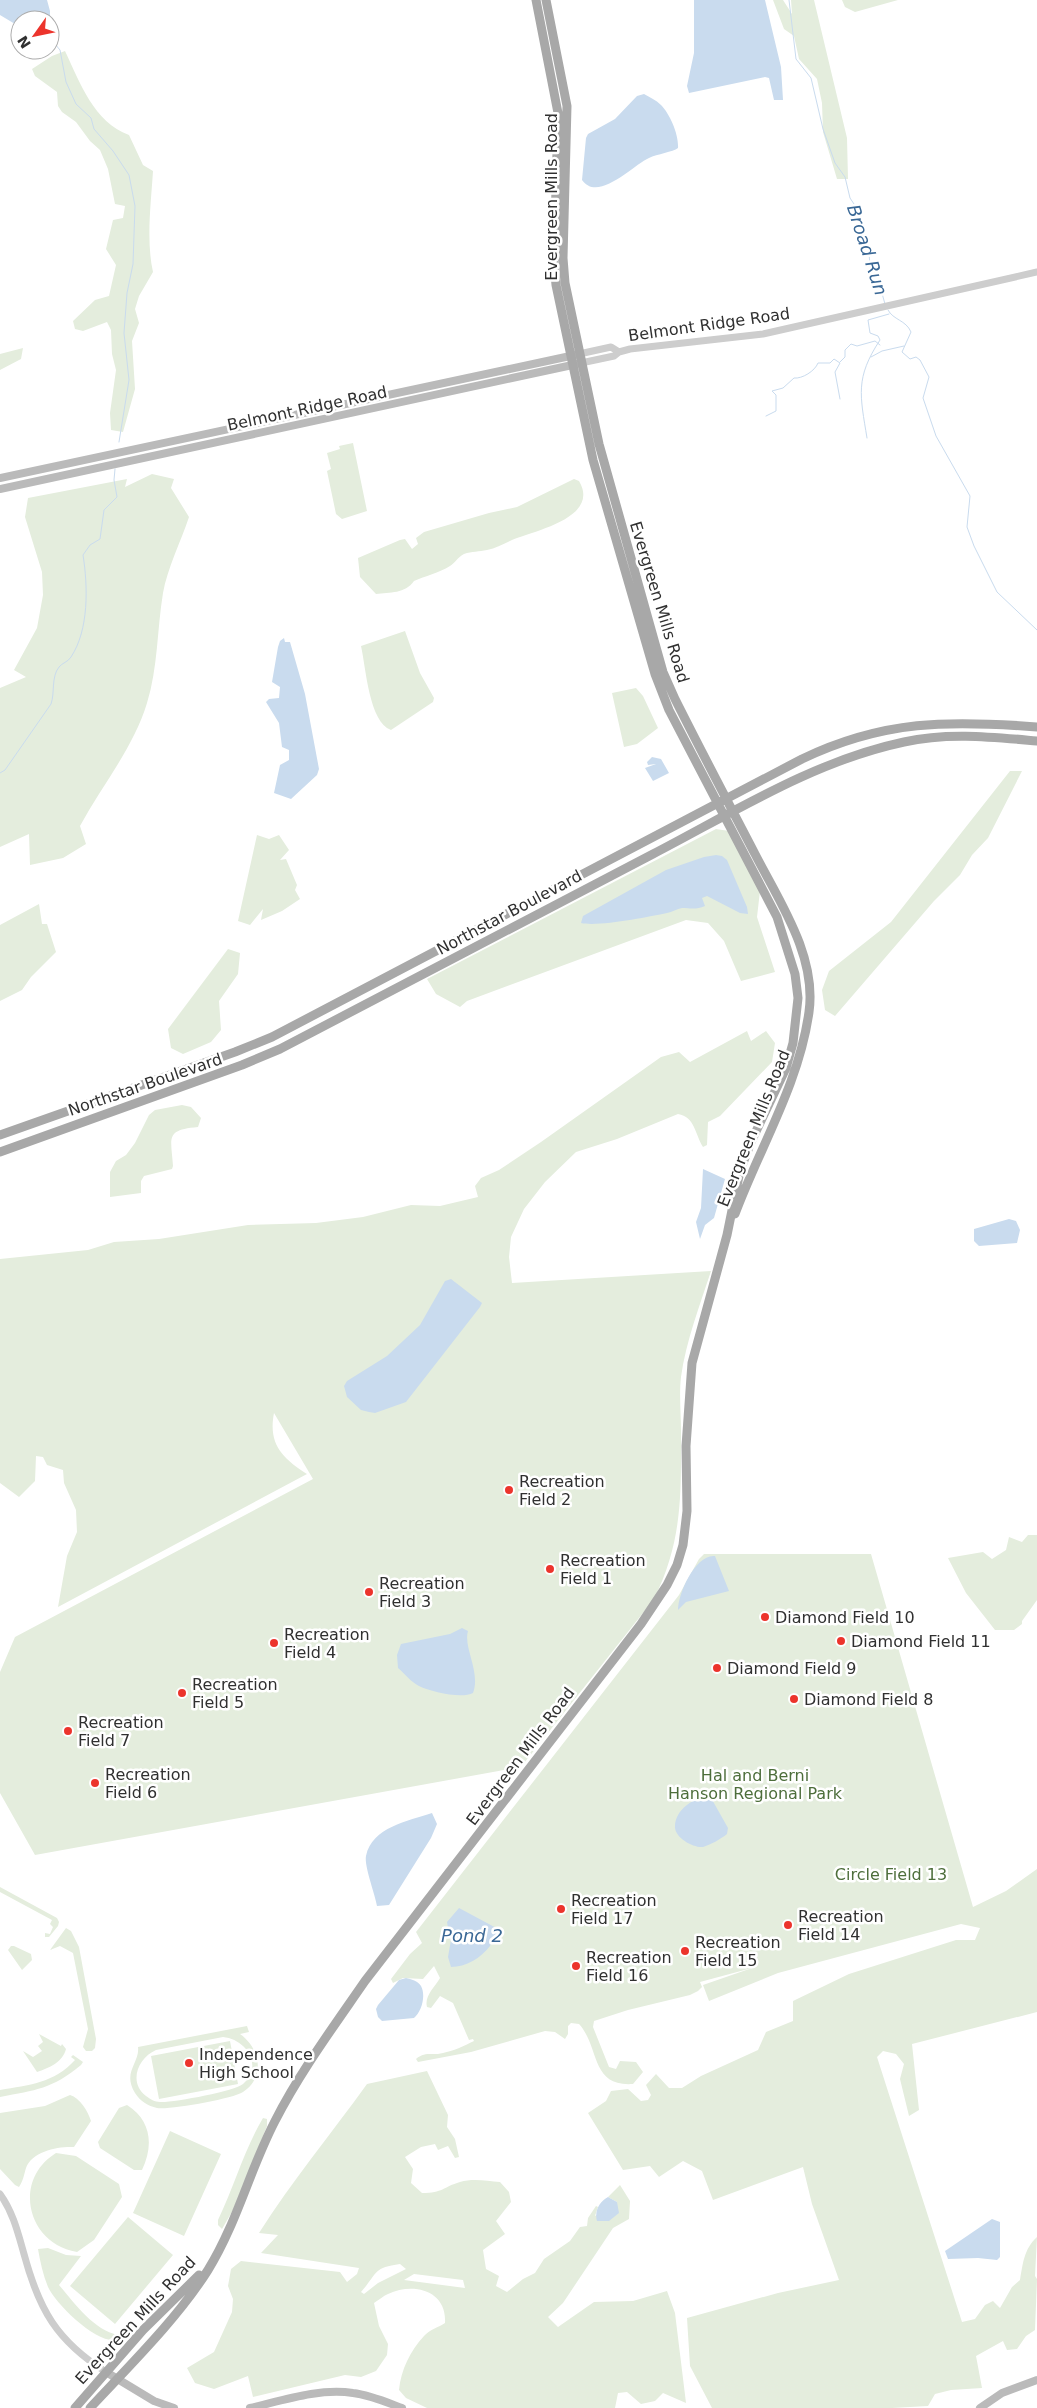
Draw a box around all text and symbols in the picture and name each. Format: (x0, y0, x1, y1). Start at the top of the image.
north arrow (10, 10, 60, 60)
text: N (14, 33, 34, 51)
street label: Evergreen Mills Road (542, 113, 561, 281)
water label: Broad Run (843, 202, 892, 298)
street label: Belmont Ridge Road (627, 304, 791, 345)
street label: Belmont Ridge Road (225, 382, 389, 435)
street label: Evergreen Mills Road (626, 519, 693, 685)
street label: Northstar Boulevard (433, 866, 585, 959)
street label: Evergreen Mills Road (713, 1047, 794, 1210)
street label: Northstar Boulevard (66, 1049, 225, 1120)
place label: Recreation Field 2 (519, 1472, 605, 1509)
marker: Recreation Field 2 (503, 1484, 515, 1496)
place label: Recreation Field 1 (560, 1551, 646, 1588)
marker: Recreation Field 1 (544, 1563, 556, 1575)
place label: Recreation Field 3 (379, 1574, 465, 1611)
marker: Recreation Field 3 (363, 1586, 375, 1598)
place label: Diamond Field 10 (775, 1608, 915, 1627)
marker: Diamond Field 10 (759, 1611, 771, 1623)
place label: Recreation Field 4 (284, 1625, 370, 1662)
place label: Diamond Field 11 (851, 1632, 991, 1651)
marker: Diamond Field 11 (835, 1635, 847, 1647)
marker: Recreation Field 4 (268, 1637, 280, 1649)
place label: Diamond Field 9 (727, 1659, 857, 1678)
marker: Diamond Field 9 (711, 1662, 723, 1674)
place label: Recreation Field 5 (192, 1675, 278, 1712)
street label: Evergreen Mills Road (462, 1684, 578, 1829)
marker: Recreation Field 5 (176, 1687, 188, 1699)
place label: Diamond Field 8 (804, 1690, 934, 1709)
marker: Diamond Field 8 (788, 1693, 800, 1705)
place label: Recreation Field 7 (78, 1713, 164, 1750)
marker: Recreation Field 7 (62, 1725, 74, 1737)
place label: Recreation Field 6 (105, 1765, 191, 1802)
park label: Hal and Berni Hanson Regional Park (668, 1766, 843, 1803)
marker: Recreation Field 6 (89, 1777, 101, 1789)
park label: Circle Field 13 (835, 1865, 947, 1884)
place label: Recreation Field 17 (571, 1891, 657, 1928)
marker: Recreation Field 17 (555, 1903, 567, 1915)
place label: Recreation Field 14 (798, 1907, 884, 1944)
marker: Recreation Field 14 (782, 1919, 794, 1931)
water label: Pond 2 (441, 1925, 503, 1946)
place label: Recreation Field 15 (695, 1933, 781, 1970)
marker: Recreation Field 15 (679, 1945, 691, 1957)
place label: Recreation Field 16 (586, 1948, 672, 1985)
marker: Recreation Field 16 (570, 1960, 582, 1972)
place label: Independence High School (199, 2045, 313, 2082)
marker: Independence High School (183, 2057, 195, 2069)
street label: Evergreen Mills Road (71, 2253, 200, 2388)

